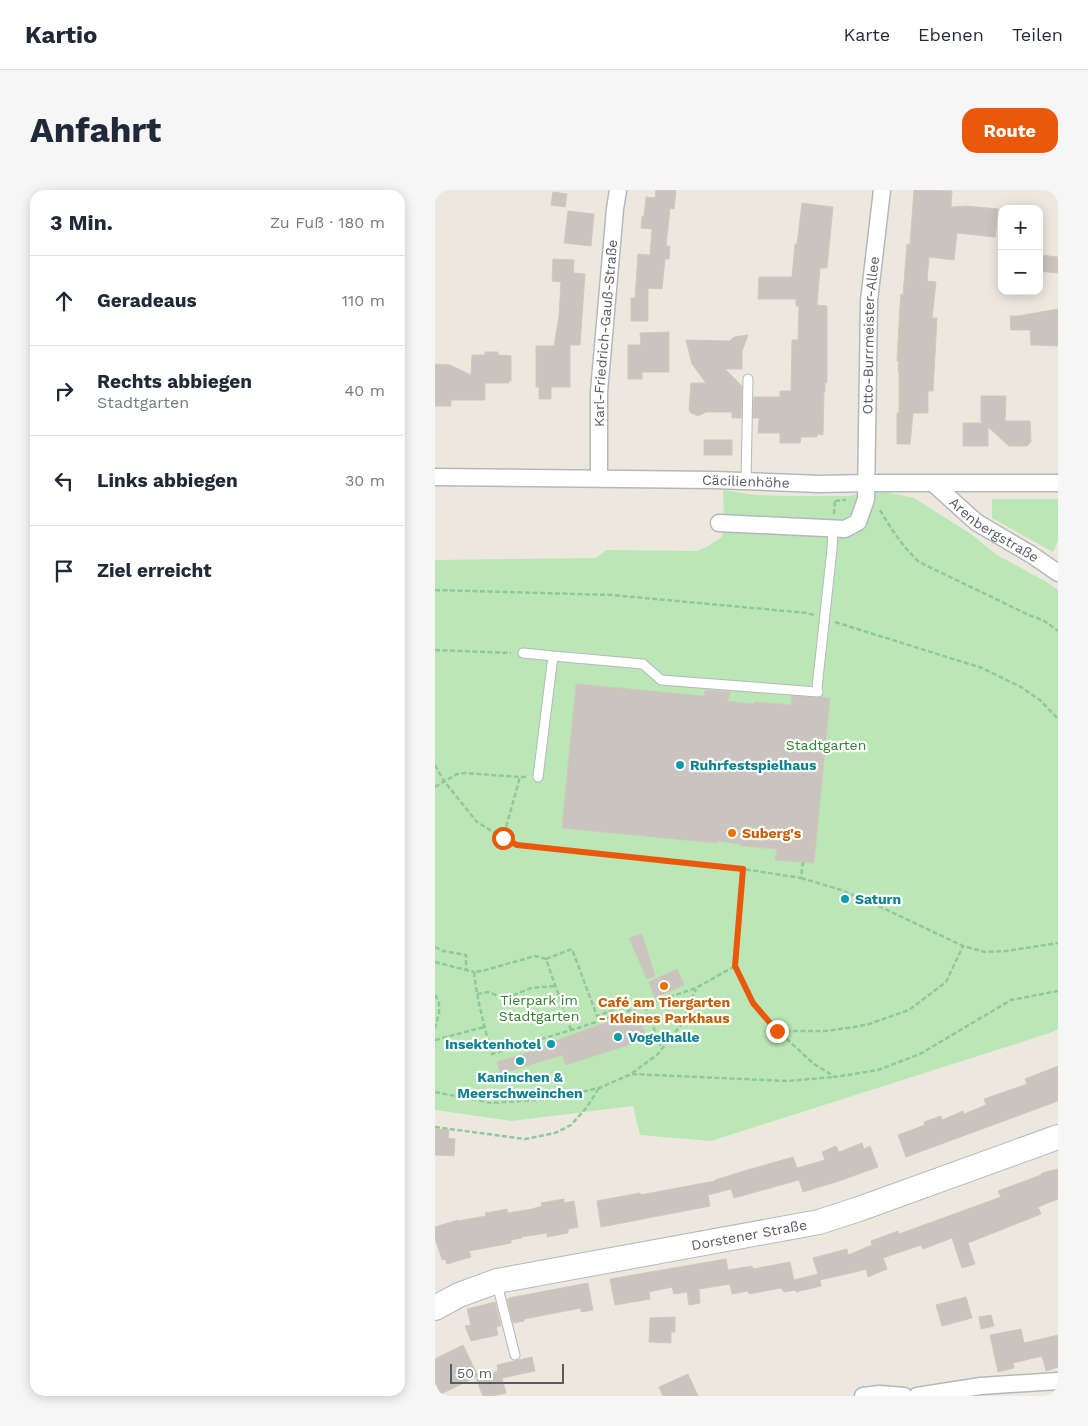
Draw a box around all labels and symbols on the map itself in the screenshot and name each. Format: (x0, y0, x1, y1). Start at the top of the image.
street label: Karl-Friedrich-Gauß-Straße (591, 239, 620, 427)
street label: Otto-Burrmeister-Allee (859, 256, 882, 414)
street label: Cäcilienhöhe (702, 472, 790, 491)
street label: Arenbergstraße (946, 494, 1042, 565)
park label: Stadtgarten (786, 737, 866, 753)
place label: Ruhrfestspielhaus (690, 757, 817, 773)
marker: Ruhrfestspielhaus (674, 759, 686, 771)
place label: Suberg's (742, 825, 802, 841)
route start (492, 827, 515, 850)
marker: Suberg's (726, 827, 738, 839)
place label: Saturn (855, 891, 901, 907)
marker: Saturn (839, 893, 851, 905)
marker: Café am Tiergarten - Kleines Parkhaus (658, 980, 670, 992)
park label: Tierpark im Stadtgarten (499, 992, 579, 1024)
place label: Café am Tiergarten - Kleines Parkhaus (598, 994, 730, 1026)
route end (766, 1020, 789, 1043)
place label: Vogelhalle (628, 1029, 700, 1045)
marker: Vogelhalle (612, 1031, 624, 1043)
place label: Insektenhotel (445, 1036, 541, 1052)
marker: Insektenhotel (545, 1038, 557, 1050)
marker: Kaninchen & Meerschweinchen (514, 1055, 526, 1067)
place label: Kaninchen & Meerschweinchen (457, 1069, 583, 1101)
street label: Dorstener Straße (690, 1216, 808, 1253)
scale bar (450, 1361, 564, 1384)

